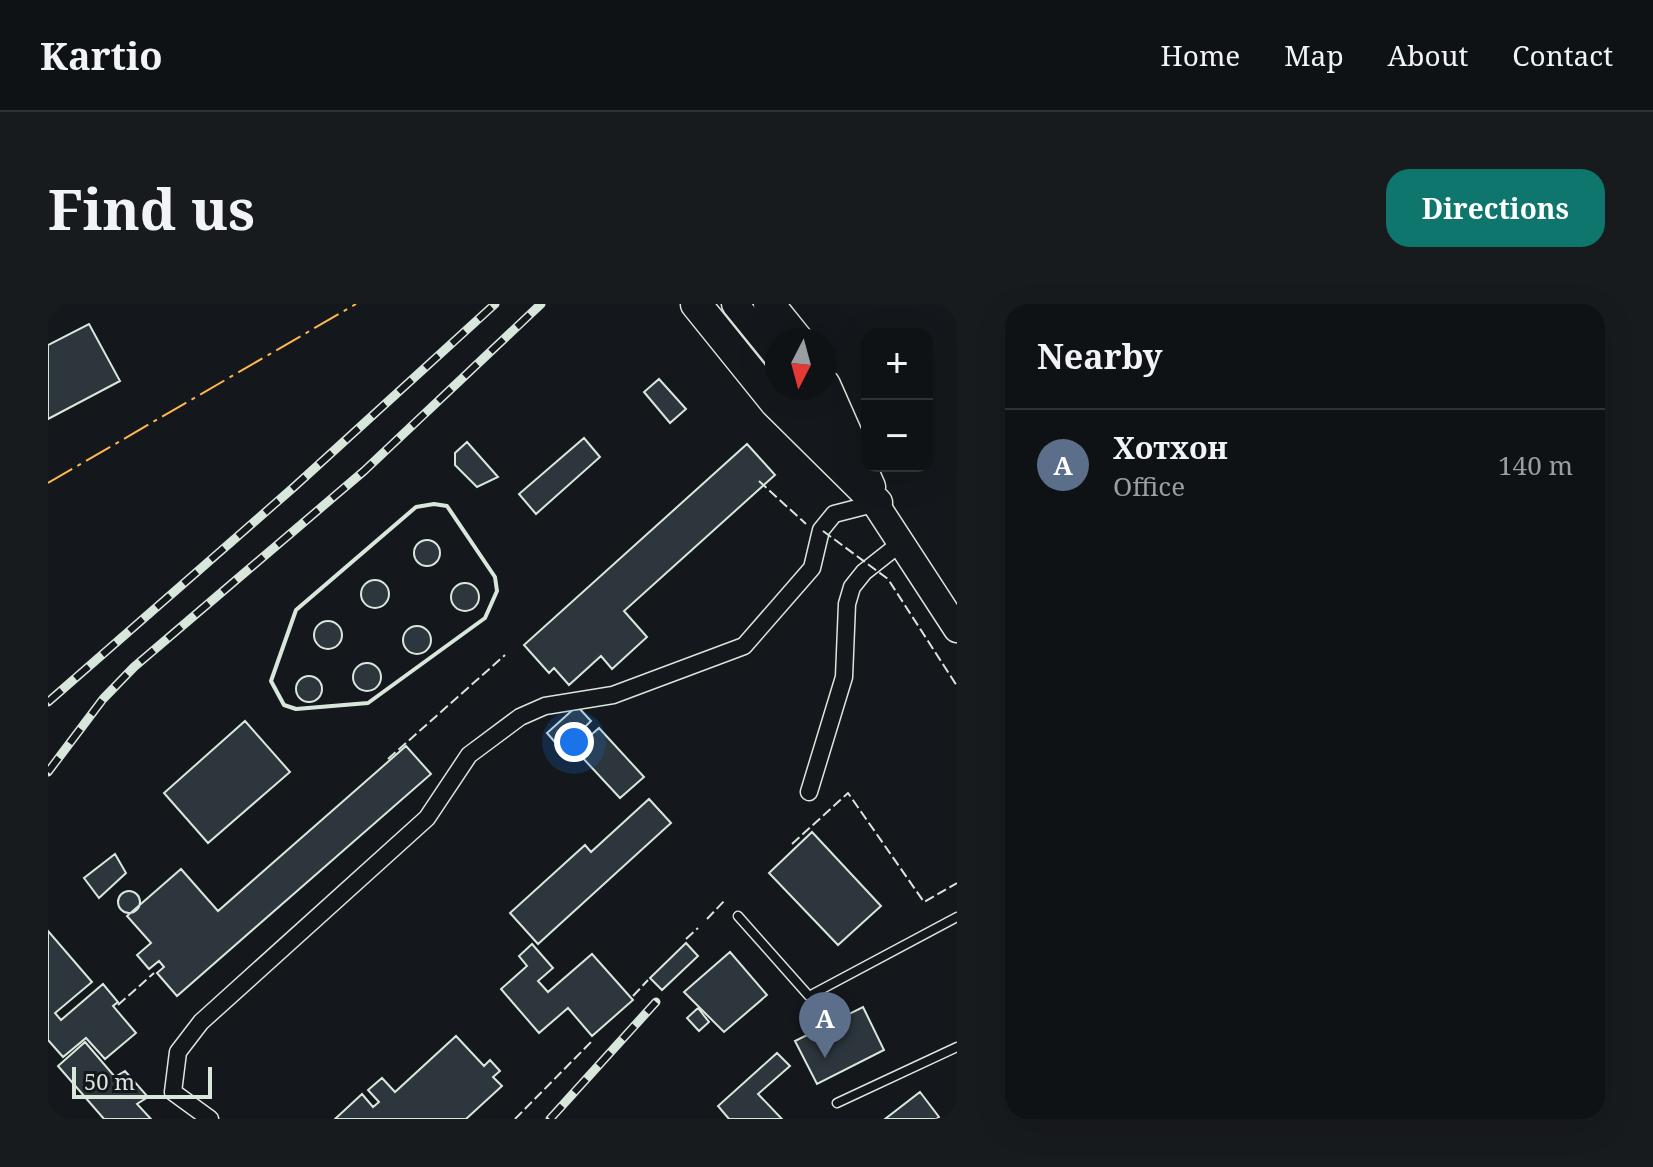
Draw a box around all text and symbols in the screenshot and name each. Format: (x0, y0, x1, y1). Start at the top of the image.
text: Kartio (40, 29, 163, 81)
text: Home (1161, 36, 1240, 74)
text: Map (1284, 36, 1344, 74)
text: About (1388, 36, 1468, 74)
text: Contact (1512, 36, 1613, 74)
button: Directions (1386, 169, 1605, 247)
text: Find us (48, 170, 255, 246)
north arrow (765, 328, 837, 400)
map controls (861, 328, 933, 472)
button: + (861, 328, 933, 400)
text: Nearby (1037, 333, 1163, 379)
button: − (861, 400, 933, 472)
text: Хотхон (1113, 427, 1228, 468)
text: A (1053, 447, 1073, 483)
text: 140 m (1498, 447, 1573, 483)
text: Office (1113, 468, 1185, 504)
your location (554, 722, 594, 762)
pin: A (799, 992, 851, 1058)
scale bar (72, 1063, 212, 1099)
text: 50 m (84, 1066, 135, 1096)

